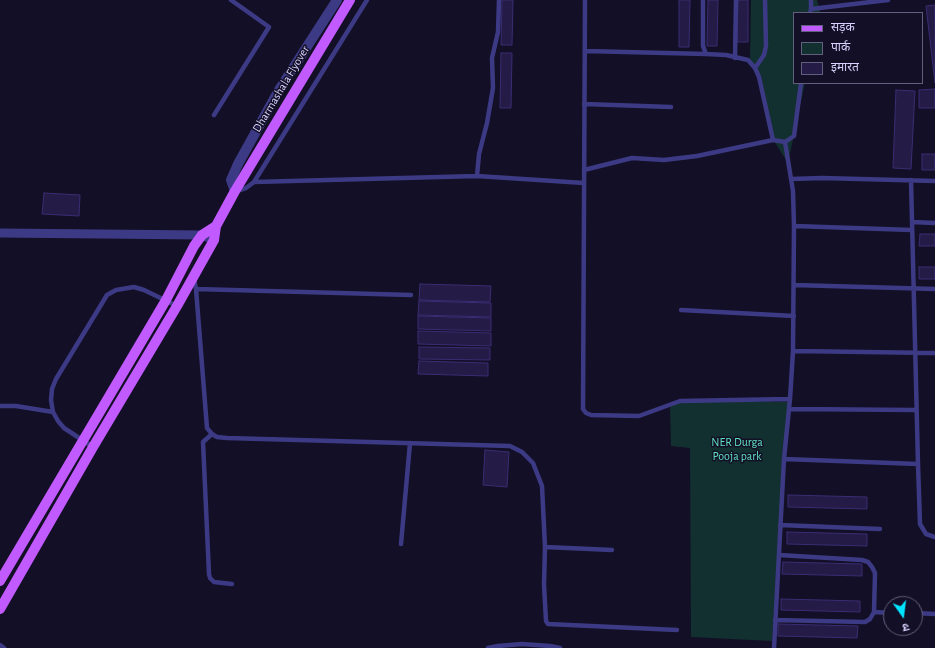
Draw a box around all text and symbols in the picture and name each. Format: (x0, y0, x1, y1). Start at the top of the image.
legend (793, 12, 923, 84)
text: सड़क (831, 21, 855, 33)
text: पार्क (831, 41, 850, 53)
street label: Dharmashala Flyover (250, 43, 312, 135)
text: इमारत (831, 61, 859, 73)
park label: NER Durga Pooja park (711, 435, 763, 463)
north arrow (883, 596, 923, 636)
text: उ (901, 621, 910, 633)

